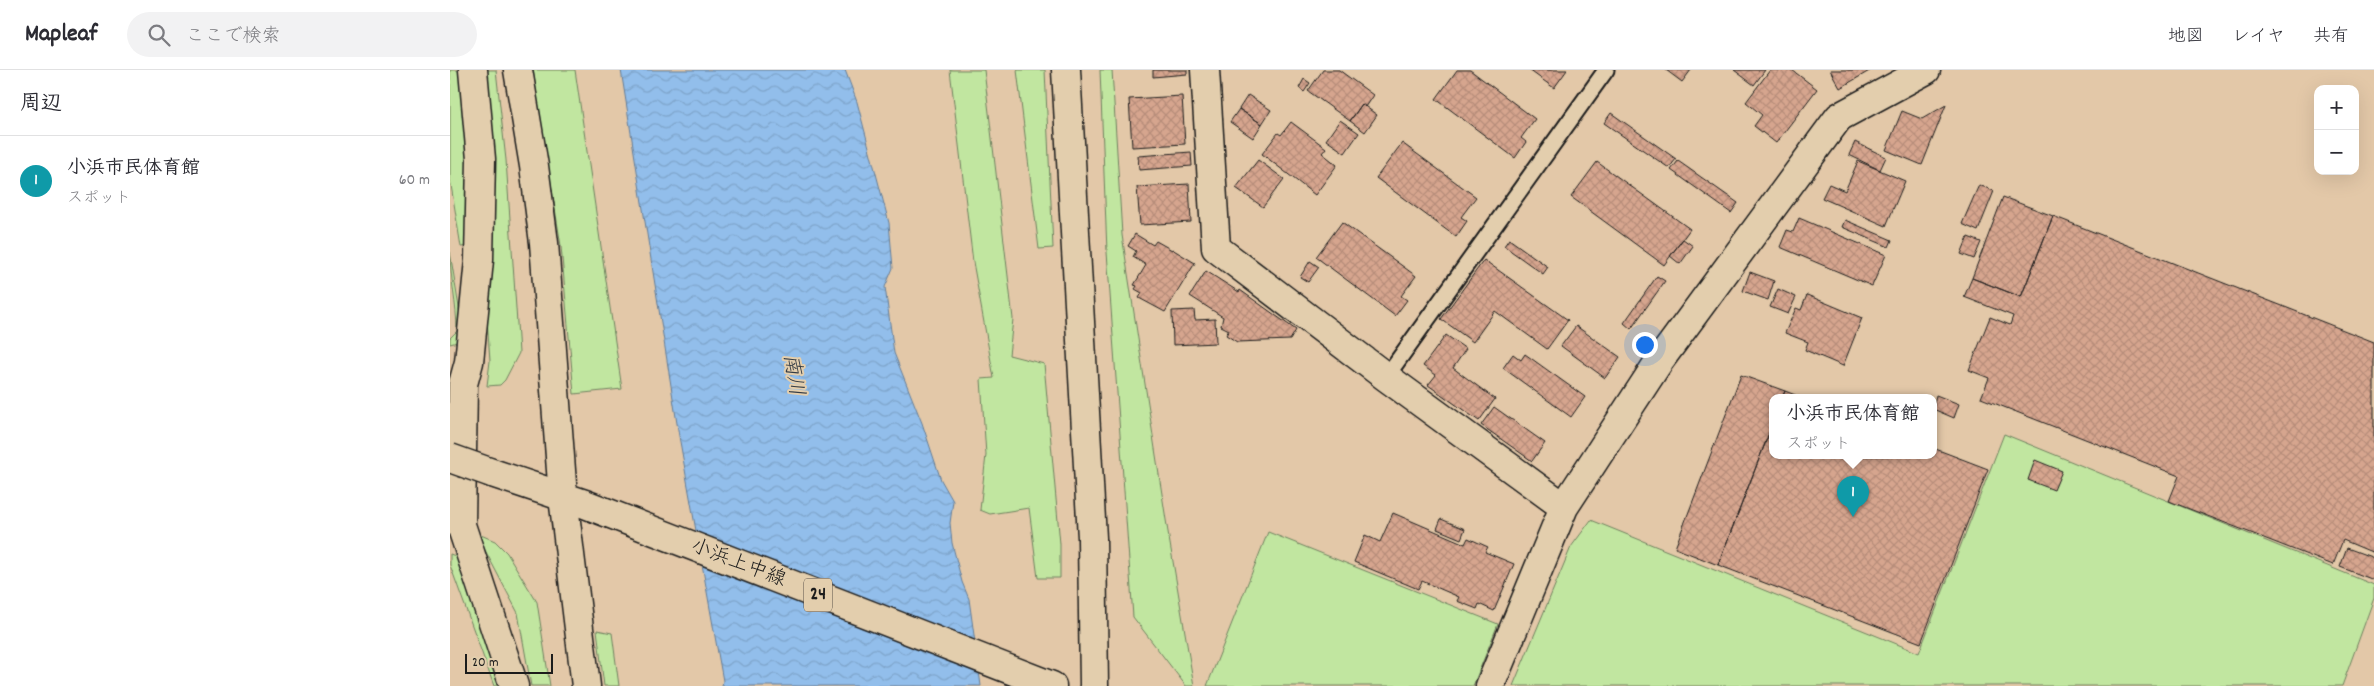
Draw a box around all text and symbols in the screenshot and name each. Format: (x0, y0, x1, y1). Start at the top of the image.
search box (127, 12, 477, 57)
text: Mapleaf (25, 18, 97, 52)
icon: search (145, 21, 173, 49)
text: ここで検索 (185, 24, 280, 51)
text: 地図 (2168, 25, 2204, 50)
text: レイヤ (2232, 25, 2285, 50)
text: 共有 (2313, 25, 2349, 50)
map controls (2314, 85, 2359, 175)
button: + (2314, 85, 2359, 130)
text: 周辺 (20, 90, 62, 120)
button: − (2314, 130, 2359, 175)
text: 小浜市民体育館 (67, 156, 200, 183)
text: 1 (34, 169, 38, 192)
text: 60 m (399, 169, 430, 192)
text: スポット (67, 187, 131, 210)
your location (1632, 332, 1658, 358)
water label: 南川 (774, 352, 810, 398)
popup (1769, 394, 1937, 459)
text: 小浜市民体育館 (1786, 402, 1920, 429)
text: スポット (1786, 433, 1851, 456)
pin: 1 (1837, 476, 1869, 517)
street label: 小浜上中線 (686, 533, 790, 595)
road number: 24 (804, 578, 832, 612)
scale bar (465, 651, 552, 674)
text: 20 m (472, 653, 499, 673)

